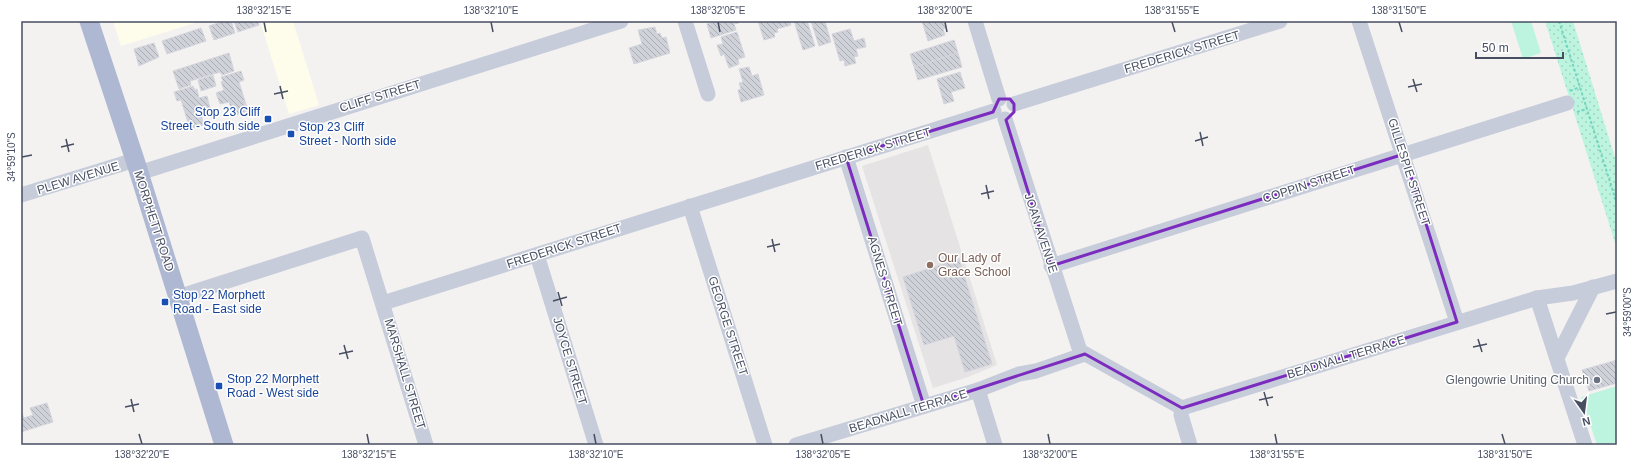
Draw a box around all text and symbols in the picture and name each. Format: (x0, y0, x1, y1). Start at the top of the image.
text: 138°32'15"E (236, 5, 292, 16)
text: 138°32'10"E (463, 5, 519, 16)
text: 138°32'05"E (690, 5, 746, 16)
text: 138°32'00"E (917, 5, 973, 16)
text: 138°31'55"E (1144, 5, 1200, 16)
text: 138°31'50"E (1371, 5, 1427, 16)
street label: FREDERICK STREET (1123, 28, 1242, 76)
scale bar (1476, 34, 1563, 60)
text: 50 m (1482, 41, 1509, 55)
street label: CLIFF STREET (338, 77, 423, 115)
place label: Stop 23 Cliff Street - South side (161, 105, 261, 133)
marker: Stop 23 Cliff Street - South side (263, 114, 273, 124)
street label: GILLESPIE STREET (1385, 117, 1433, 228)
place label: Stop 23 Cliff Street - North side (299, 120, 397, 148)
street label: FREDERICK STREET (814, 125, 933, 173)
marker: Stop 23 Cliff Street - North side (286, 129, 296, 139)
text: 34°59'10"S (6, 132, 17, 182)
street label: PLEW AVENUE (35, 159, 121, 197)
street label: COPPIN STREET (1261, 162, 1358, 206)
street label: MORPHETT ROAD (131, 169, 177, 273)
street label: JOAN AVENUE (1021, 191, 1061, 275)
street label: FREDERICK STREET (505, 221, 624, 271)
street label: AGNES STREET (865, 235, 905, 328)
place label: Our Lady of Grace School (938, 251, 1011, 279)
marker: Our Lady of Grace School (925, 260, 935, 270)
street label: GEORGE STREET (705, 275, 751, 378)
text: 34°59'00"S (1622, 287, 1633, 337)
place label: Stop 22 Morphett Road - East side (173, 288, 266, 316)
marker: Stop 22 Morphett Road - East side (160, 297, 170, 307)
street label: JOYCE STREET (550, 316, 590, 407)
street label: MARSHALL STREET (382, 317, 429, 432)
street label: BEADNALL TERRACE (1285, 332, 1407, 382)
place label: Stop 22 Morphett Road - West side (227, 372, 320, 400)
place label: Glengowrie Uniting Church (1446, 373, 1589, 387)
marker: Glengowrie Uniting Church (1592, 375, 1602, 385)
marker: Stop 22 Morphett Road - West side (214, 381, 224, 391)
street label: BEADNALL TERRACE (847, 386, 969, 436)
north arrow (1564, 392, 1604, 432)
text: N (1581, 415, 1592, 428)
text: 138°32'20"E (114, 449, 170, 460)
text: 138°32'15"E (341, 449, 397, 460)
text: 138°32'10"E (568, 449, 624, 460)
text: 138°32'05"E (795, 449, 851, 460)
text: 138°32'00"E (1022, 449, 1078, 460)
text: 138°31'55"E (1249, 449, 1305, 460)
text: 138°31'50"E (1477, 449, 1533, 460)

